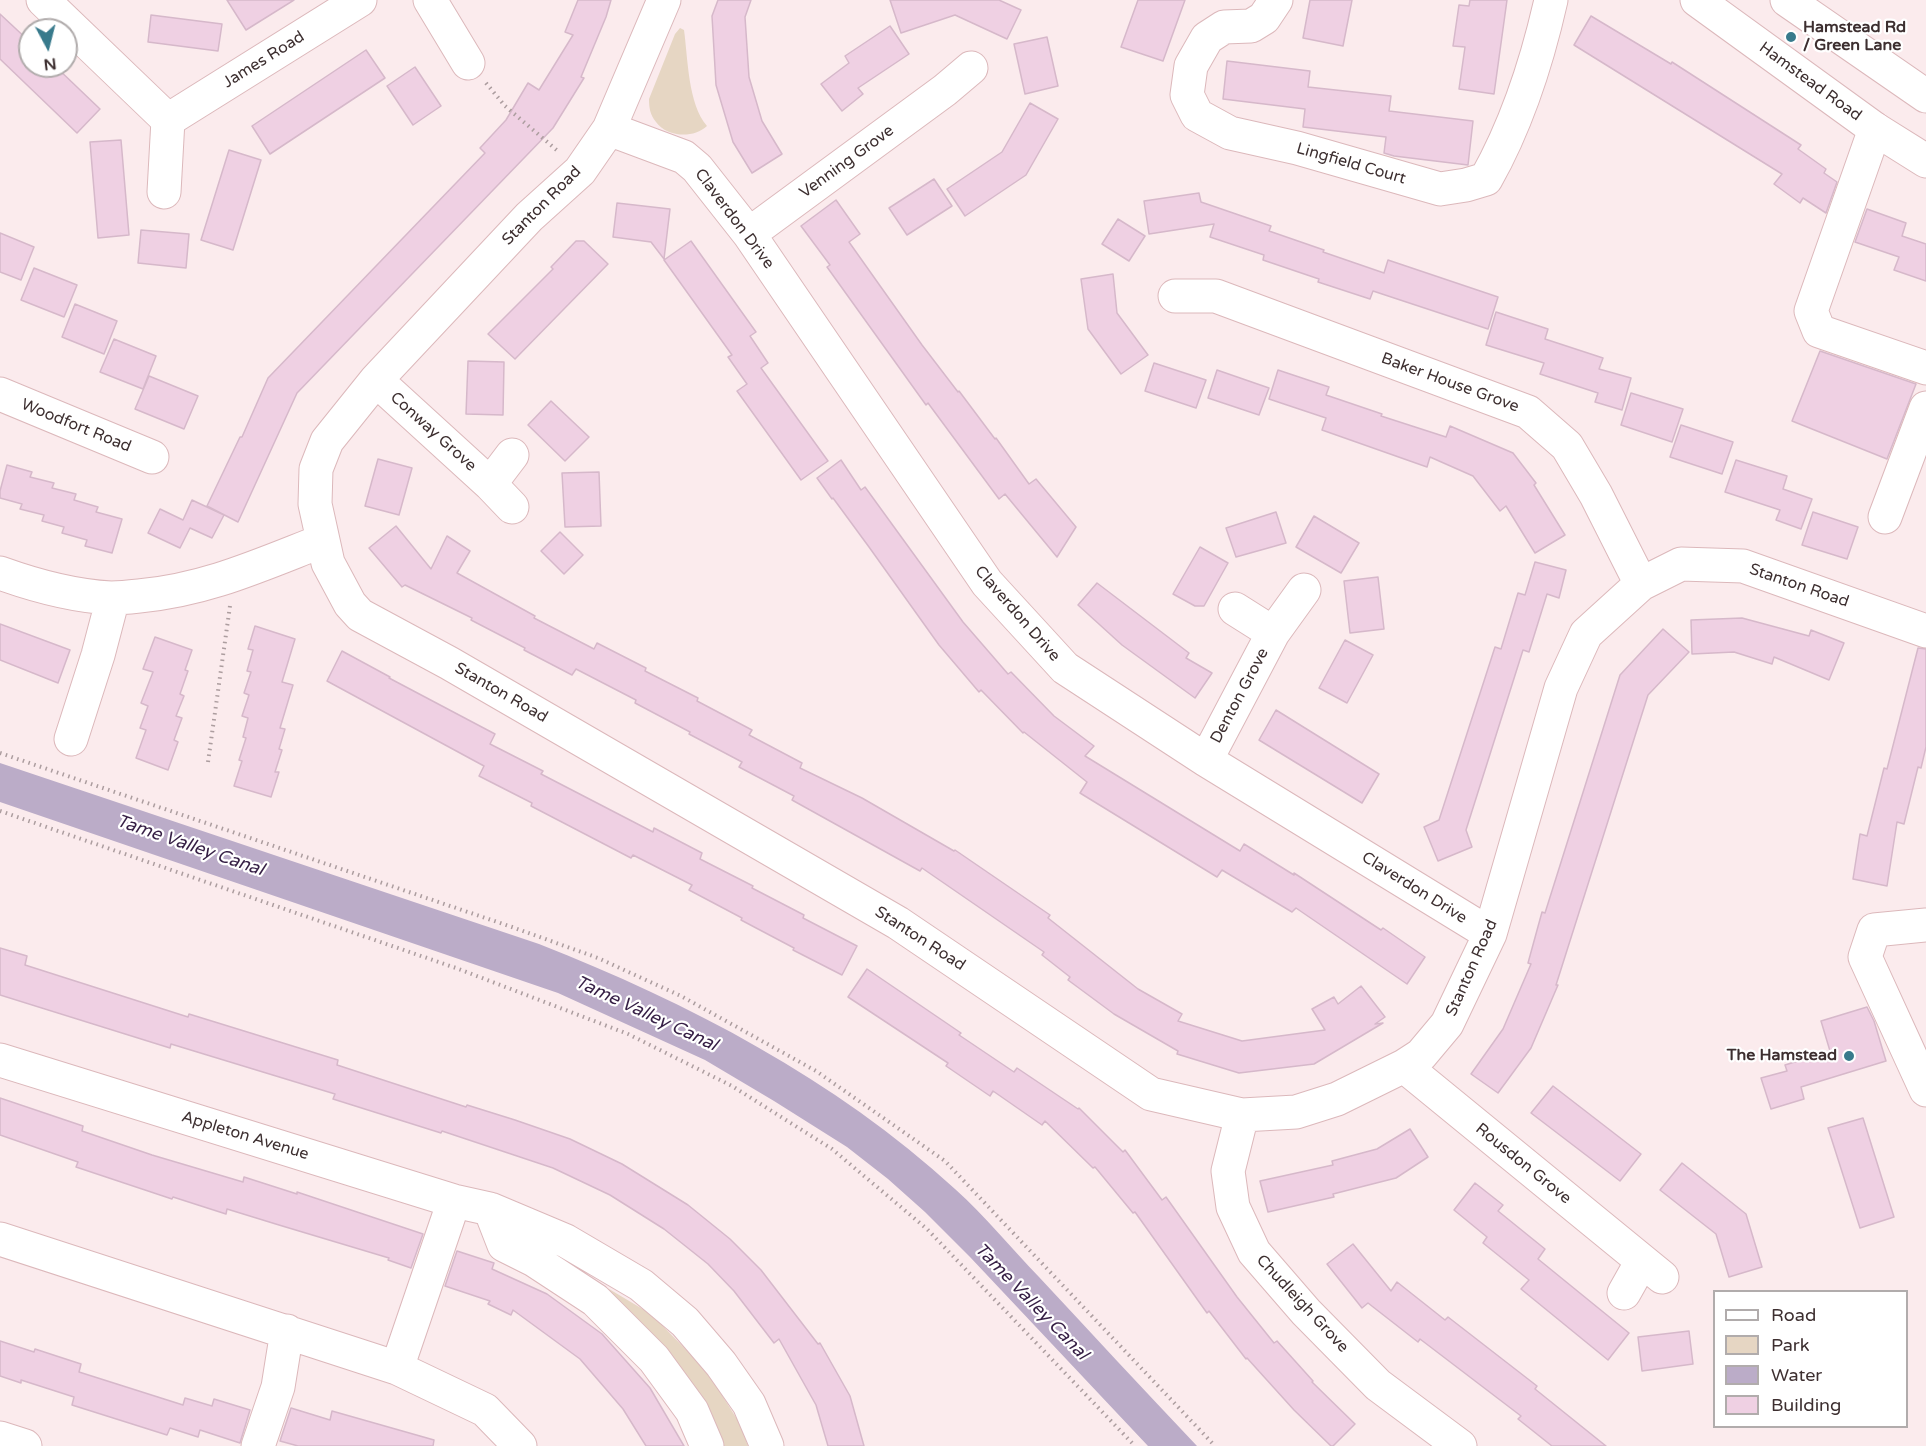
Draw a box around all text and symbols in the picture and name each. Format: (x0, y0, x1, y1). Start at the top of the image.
north arrow (18, 18, 78, 78)
place label: Hamstead Rd / Green Lane (1803, 18, 1906, 56)
street label: James Road (220, 27, 308, 93)
marker: Hamstead Rd / Green Lane (1784, 30, 1798, 44)
street label: Hamstead Road (1755, 38, 1865, 126)
text: N (42, 53, 58, 75)
street label: Venning Grove (796, 121, 898, 203)
street label: Lingfield Court (1294, 139, 1408, 189)
street label: Stanton Road (498, 162, 586, 250)
street label: Claverdon Drive (690, 165, 778, 273)
street label: Baker House Grove (1378, 349, 1522, 417)
street label: Conway Grove (386, 388, 480, 476)
street label: Woodfort Road (18, 395, 134, 457)
street label: Stanton Road (1747, 560, 1851, 612)
street label: Claverdon Drive (970, 562, 1064, 666)
street label: Denton Grove (1207, 645, 1273, 747)
street label: Stanton Road (451, 659, 551, 727)
water label: Tame Valley Canal (114, 811, 266, 881)
street label: Claverdon Drive (1358, 848, 1470, 928)
street label: Stanton Road (871, 903, 969, 975)
street label: Stanton Road (1442, 917, 1502, 1019)
water label: Tame Valley Canal (572, 972, 720, 1056)
place label: The Hamstead (1727, 1046, 1837, 1066)
marker: The Hamstead (1842, 1049, 1856, 1063)
street label: Appleton Avenue (179, 1108, 311, 1164)
street label: Rousdon Grove (1471, 1120, 1575, 1208)
water label: Tame Valley Canal (970, 1239, 1092, 1365)
street label: Chudleigh Grove (1252, 1251, 1352, 1357)
legend (1713, 1290, 1908, 1428)
text: Road (1771, 1304, 1816, 1326)
text: Park (1771, 1334, 1809, 1356)
text: Water (1771, 1364, 1822, 1386)
text: Building (1771, 1394, 1841, 1416)

